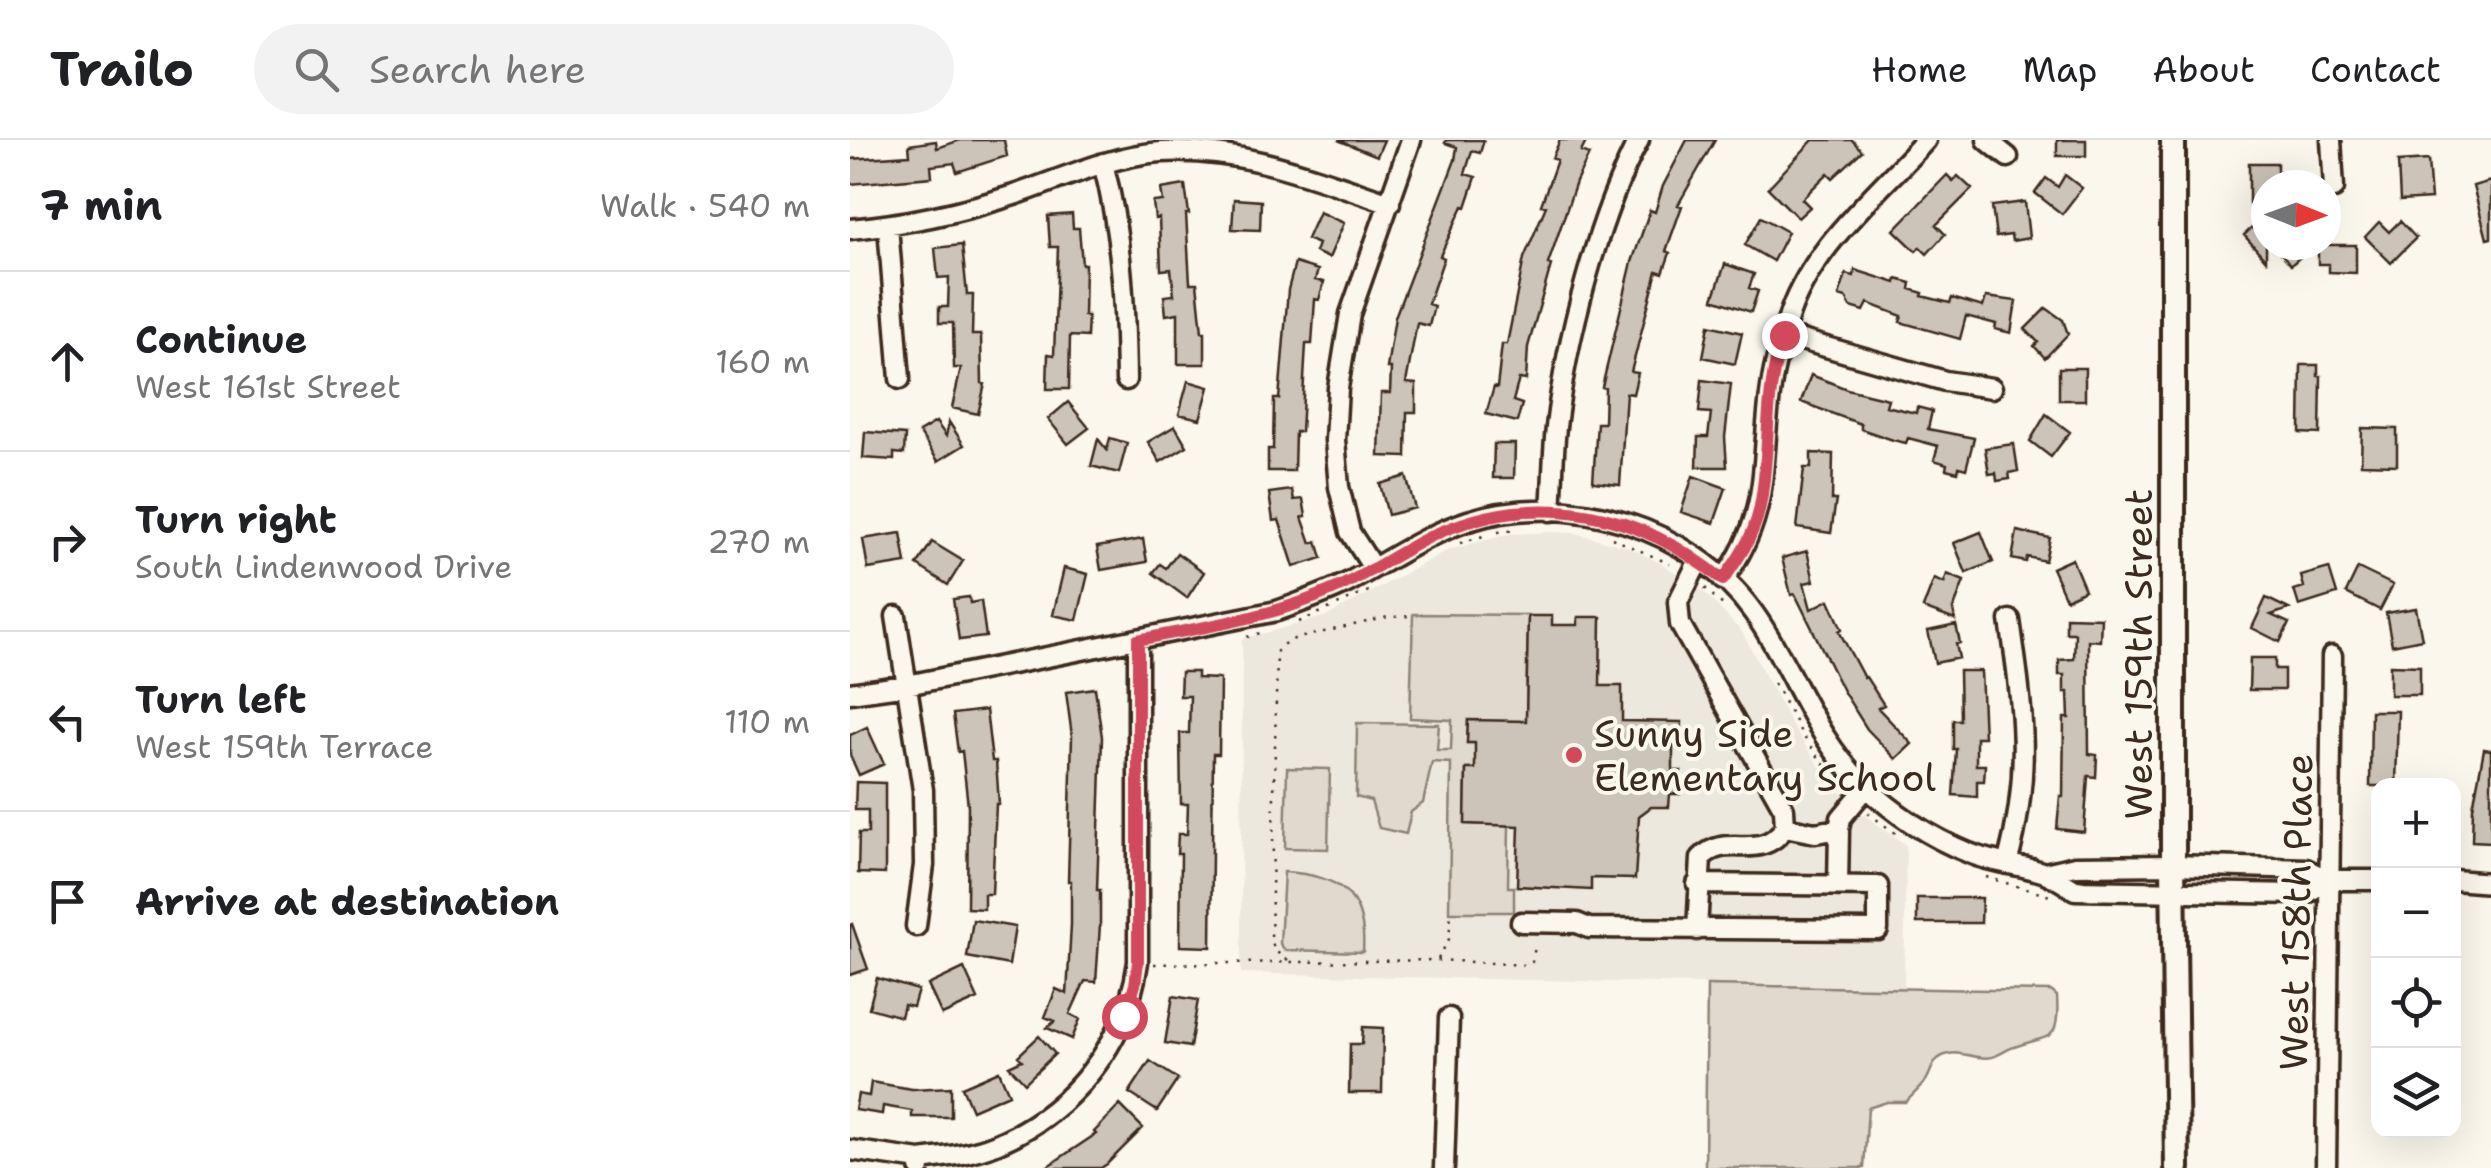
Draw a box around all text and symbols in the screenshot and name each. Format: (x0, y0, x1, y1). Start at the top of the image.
search box (254, 24, 954, 114)
text: Trailo (50, 37, 194, 101)
icon: search (289, 42, 344, 97)
text: Search here (369, 44, 586, 95)
text: Home (1871, 46, 1967, 93)
text: Map (2022, 46, 2097, 93)
text: About (2152, 46, 2255, 93)
text: Contact (2310, 46, 2441, 93)
north arrow (2251, 170, 2341, 260)
text: 7 min (40, 177, 162, 233)
text: Walk · 540 m (600, 184, 810, 227)
route end (1762, 313, 1808, 359)
text: Continue (135, 314, 307, 365)
icon: ahead (40, 334, 95, 389)
text: 160 m (715, 340, 810, 383)
text: West 161st Street (135, 365, 401, 408)
street label: West 159th Street (2113, 489, 2164, 819)
text: Turn right (135, 494, 337, 545)
icon: right (40, 514, 95, 569)
text: 270 m (707, 520, 810, 563)
text: South Lindenwood Drive (135, 545, 512, 588)
text: Turn left (135, 674, 307, 725)
icon: left (40, 694, 95, 749)
text: 110 m (724, 700, 810, 743)
place label: Sunny Side Elementary School (1594, 708, 1937, 803)
text: West 159th Terrace (135, 725, 433, 768)
marker: Sunny Side Elementary School (1563, 744, 1585, 766)
street label: West 158th Place (2268, 753, 2324, 1071)
map controls (2371, 778, 2461, 1138)
button: + (2371, 778, 2461, 868)
button: − (2371, 868, 2461, 958)
icon: arrive (40, 874, 95, 929)
text: Arrive at destination (135, 876, 559, 927)
button: locate (2371, 958, 2461, 1048)
route start (1102, 994, 1148, 1040)
button: layers (2371, 1048, 2461, 1138)

